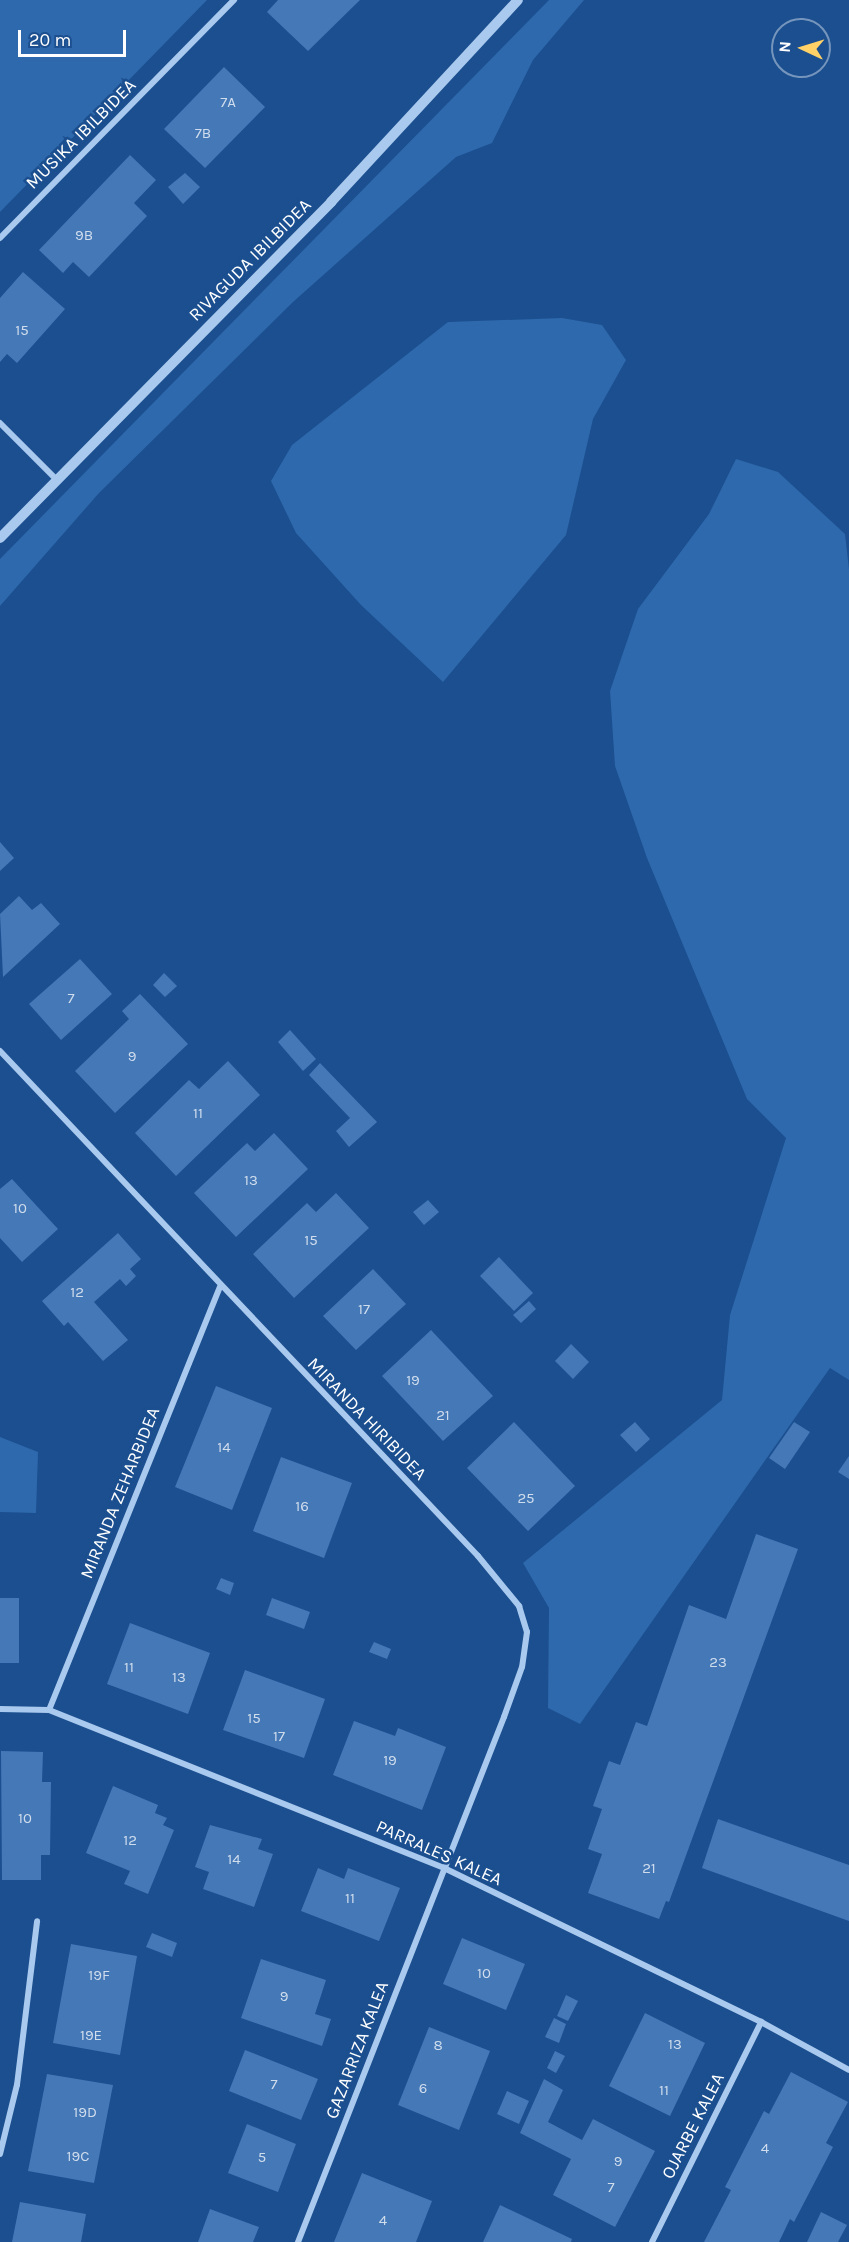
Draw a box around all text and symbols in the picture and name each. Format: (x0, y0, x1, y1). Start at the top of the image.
scale bar (21, 18, 129, 56)
north arrow (771, 18, 831, 78)
text: 20 m (29, 29, 71, 51)
text: N (775, 40, 794, 53)
street label: MUSIKA IBILBIDEA (21, 74, 141, 194)
house number: 7A (220, 94, 236, 112)
house number: 7B (195, 125, 211, 143)
street label: RIVAGUDA IBILBIDEA (184, 194, 316, 326)
house number: 9B (75, 227, 93, 245)
house number: 15 (15, 322, 29, 340)
house number: 7 (67, 990, 75, 1008)
house number: 9 (128, 1048, 136, 1066)
house number: 11 (193, 1105, 203, 1123)
house number: 13 (244, 1172, 258, 1190)
house number: 10 (13, 1200, 27, 1218)
house number: 15 (304, 1232, 318, 1250)
house number: 12 (70, 1284, 84, 1302)
house number: 17 (358, 1301, 370, 1319)
street label: MIRANDA HIRIBIDEA (303, 1353, 431, 1485)
house number: 19 (406, 1372, 420, 1390)
street label: MIRANDA ZEHARBIDEA (76, 1404, 164, 1582)
house number: 21 (436, 1407, 450, 1425)
house number: 14 (217, 1439, 231, 1457)
house number: 25 (517, 1490, 535, 1508)
house number: 16 (295, 1498, 309, 1516)
house number: 23 (709, 1654, 727, 1672)
house number: 11 (124, 1659, 134, 1677)
house number: 13 (172, 1669, 186, 1687)
house number: 15 (247, 1710, 261, 1728)
house number: 17 (273, 1728, 285, 1746)
house number: 19 (383, 1752, 397, 1770)
house number: 10 (18, 1810, 32, 1828)
street label: PARRALES KALEA (373, 1816, 505, 1890)
house number: 12 (123, 1832, 137, 1850)
house number: 14 (227, 1851, 241, 1869)
house number: 21 (642, 1860, 656, 1878)
house number: 11 (345, 1890, 355, 1908)
house number: 10 (477, 1965, 491, 1983)
house number: 19F (88, 1967, 110, 1985)
street label: GAZARRIZA KALEA (321, 1978, 393, 2122)
house number: 9 (280, 1988, 288, 2006)
house number: 19E (80, 2027, 102, 2045)
house number: 13 (668, 2036, 682, 2054)
house number: 8 (433, 2037, 443, 2055)
street label: OJARBE KALEA (657, 2069, 729, 2183)
house number: 7 (270, 2076, 278, 2094)
house number: 6 (419, 2080, 427, 2098)
house number: 11 (659, 2082, 669, 2100)
house number: 19D (73, 2104, 97, 2122)
house number: 4 (761, 2140, 769, 2158)
house number: 19C (67, 2148, 89, 2166)
house number: 5 (258, 2149, 266, 2167)
house number: 9 (614, 2153, 622, 2171)
house number: 7 (607, 2179, 615, 2197)
house number: 4 (379, 2212, 387, 2230)

